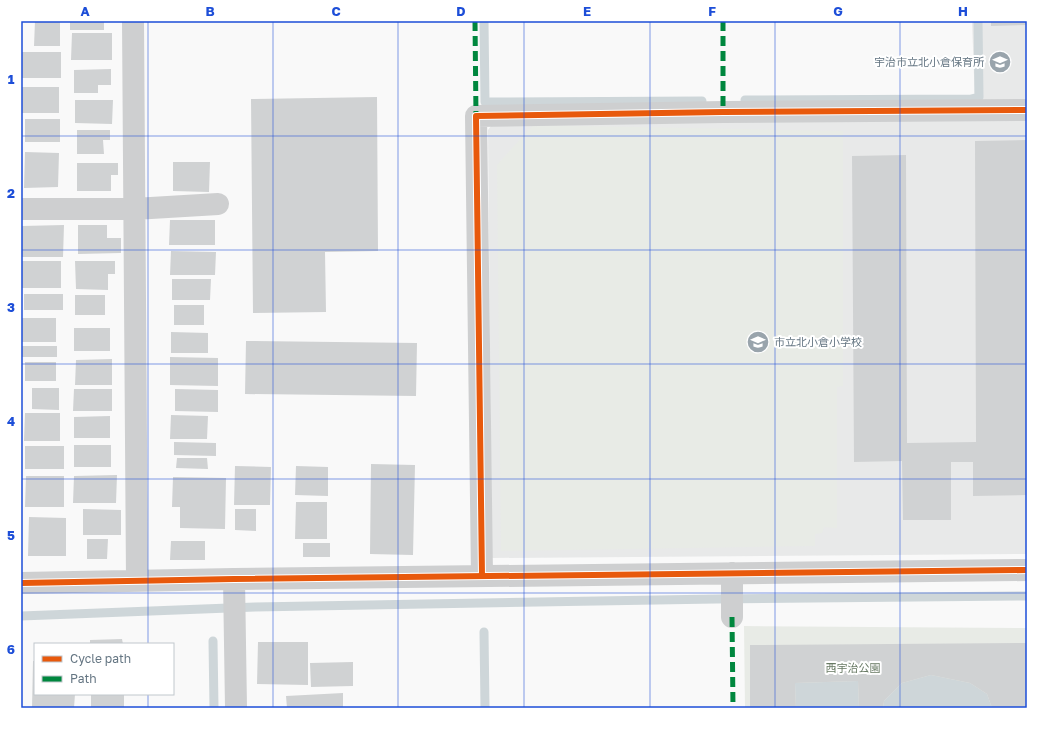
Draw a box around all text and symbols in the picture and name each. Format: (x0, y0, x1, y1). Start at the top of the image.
text: A (80, 3, 90, 19)
text: B (205, 3, 215, 19)
text: C (331, 3, 341, 19)
text: D (456, 3, 466, 19)
text: E (583, 3, 591, 19)
text: F (708, 3, 716, 19)
text: G (833, 3, 843, 19)
text: H (958, 3, 968, 19)
school or university icon: 宇治市立北小倉保育所 (987, 49, 1013, 75)
place label: 宇治市立北小倉保育所 (874, 55, 985, 68)
text: 1 (8, 71, 15, 87)
text: 2 (7, 185, 15, 201)
text: 3 (7, 299, 15, 315)
school or university icon: 市立北小倉小学校 (745, 329, 771, 355)
place label: 市立北小倉小学校 (774, 335, 862, 348)
text: 4 (7, 413, 15, 429)
text: 5 (7, 527, 15, 543)
text: 6 (7, 641, 15, 657)
legend (34, 643, 174, 695)
text: Cycle path (70, 651, 131, 666)
park label: 西宇治公園 (826, 661, 881, 674)
text: Path (70, 671, 97, 686)

